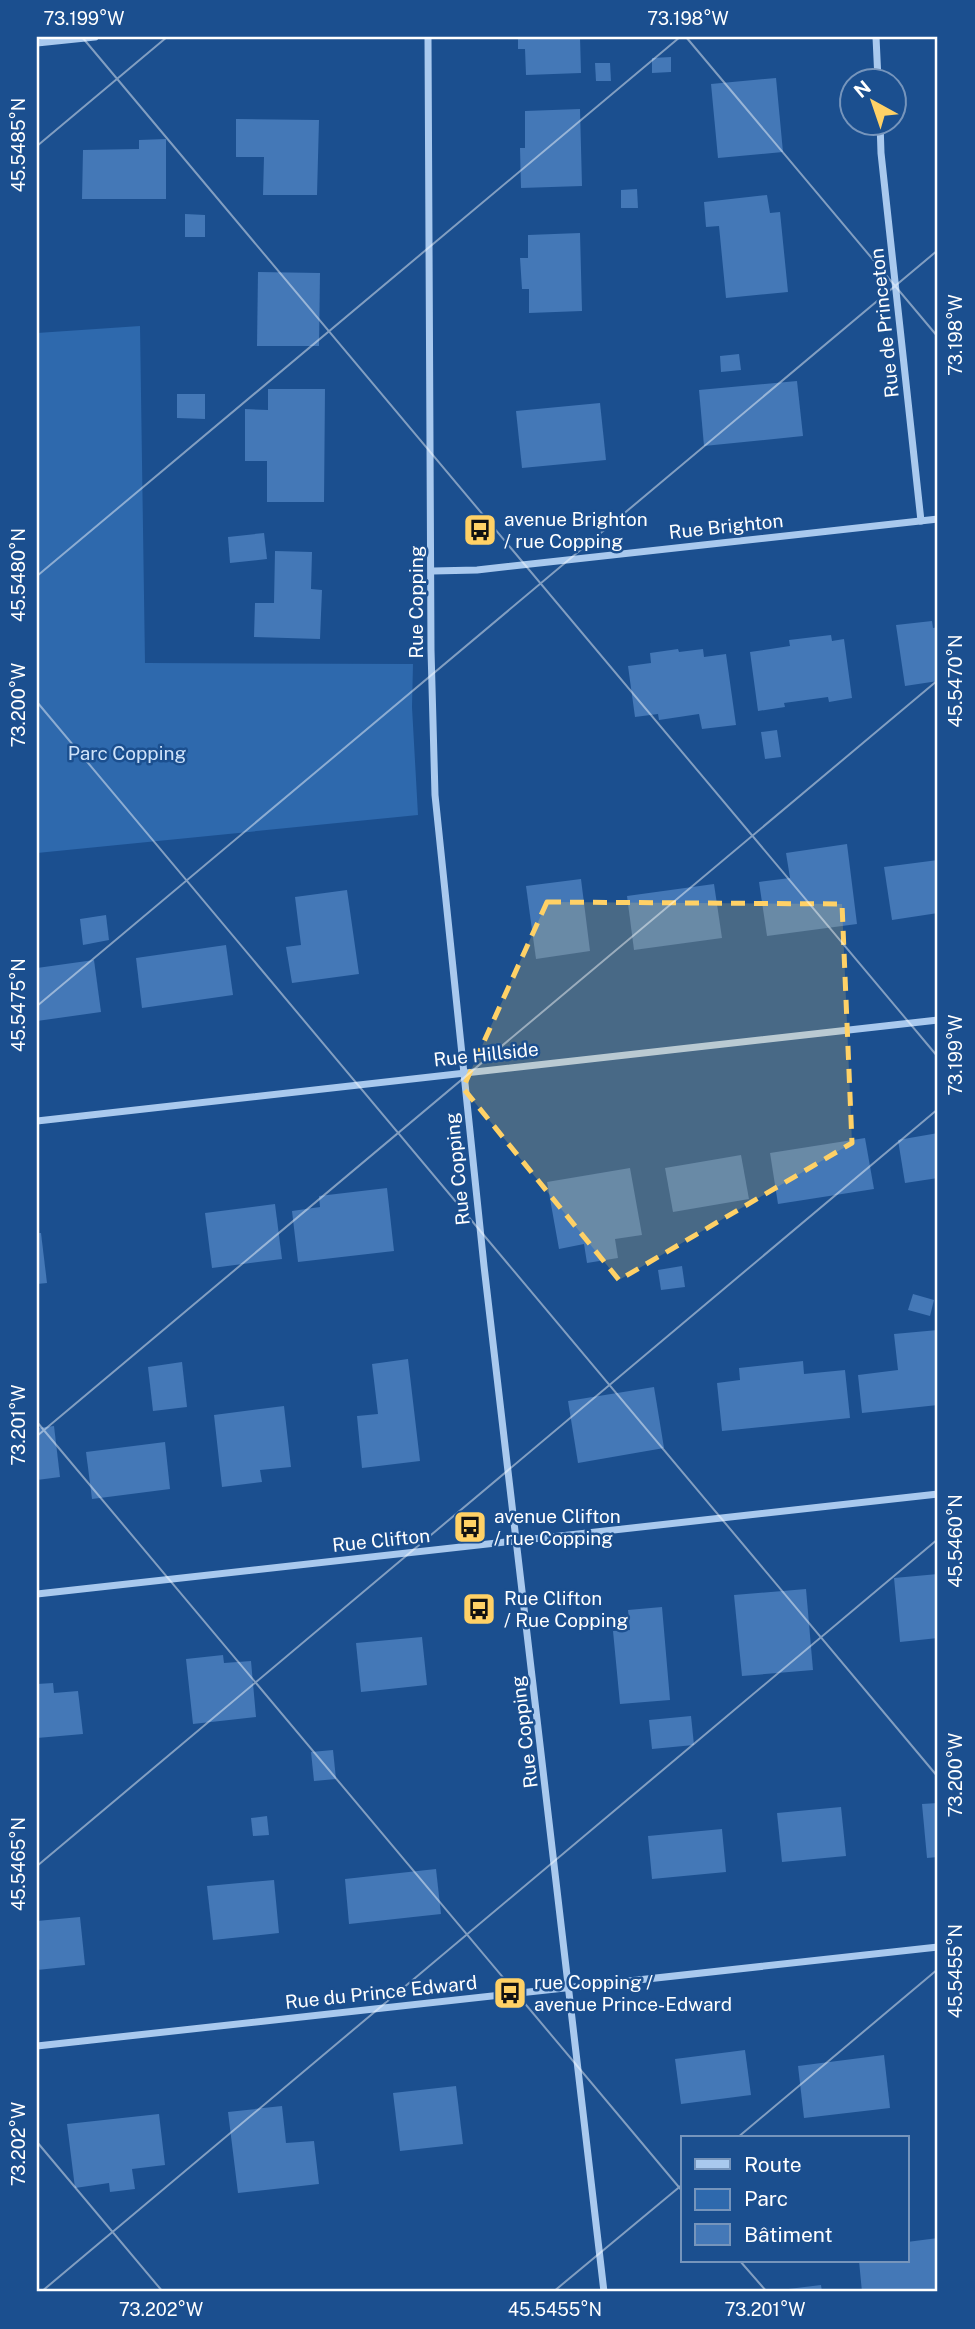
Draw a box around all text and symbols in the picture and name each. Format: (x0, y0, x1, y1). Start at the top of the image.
text: 73.199°W (43, 8, 125, 29)
text: 73.198°W (647, 8, 729, 29)
north arrow (838, 66, 908, 136)
text: N (849, 76, 875, 102)
text: 45.5485°N (8, 98, 29, 192)
street label: Rue de Princeton (865, 247, 903, 399)
text: 73.198°W (945, 294, 966, 376)
place label: avenue Brighton / rue Copping (504, 508, 648, 552)
street label: Rue Brighton (668, 509, 784, 543)
bus stop icon: avenue Brighton / rue Copping (461, 511, 499, 549)
text: 45.5480°N (8, 528, 29, 622)
street label: Rue Copping (405, 545, 427, 659)
text: 45.5470°N (945, 635, 966, 727)
text: 73.200°W (8, 663, 29, 747)
park label: Parc Copping (68, 742, 186, 764)
text: 45.5475°N (8, 958, 29, 1052)
text: 73.199°W (945, 1014, 966, 1096)
street label: Rue Hillside (432, 1038, 540, 1070)
street label: Rue Copping (440, 1111, 474, 1226)
text: 73.201°W (8, 1385, 29, 1465)
text: 45.5460°N (945, 1494, 966, 1588)
place label: avenue Clifton / rue Copping (494, 1505, 621, 1549)
bus stop icon: avenue Clifton / rue Copping (451, 1508, 489, 1546)
street label: Rue Clifton (331, 1524, 431, 1556)
place label: Rue Clifton / Rue Copping (504, 1587, 628, 1631)
bus stop icon: Rue Clifton / Rue Copping (460, 1590, 498, 1628)
street label: Rue Copping (506, 1674, 542, 1789)
text: 73.200°W (945, 1733, 966, 1817)
text: 45.5465°N (8, 1817, 29, 1911)
text: 45.5455°N (945, 1924, 966, 2018)
street label: Rue du Prince Edward (284, 1971, 478, 2013)
place label: rue Copping / avenue Prince-Edward (534, 1971, 732, 2015)
bus stop icon: rue Copping / avenue Prince-Edward (491, 1974, 529, 2012)
text: 73.202°W (8, 2102, 29, 2186)
legend (681, 2136, 908, 2262)
text: Route (744, 2152, 802, 2177)
text: Parc (744, 2186, 788, 2211)
text: Bâtiment (744, 2222, 833, 2247)
text: 73.202°W (119, 2299, 203, 2320)
text: 45.5455°N (508, 2299, 602, 2320)
text: 73.201°W (725, 2299, 805, 2320)

